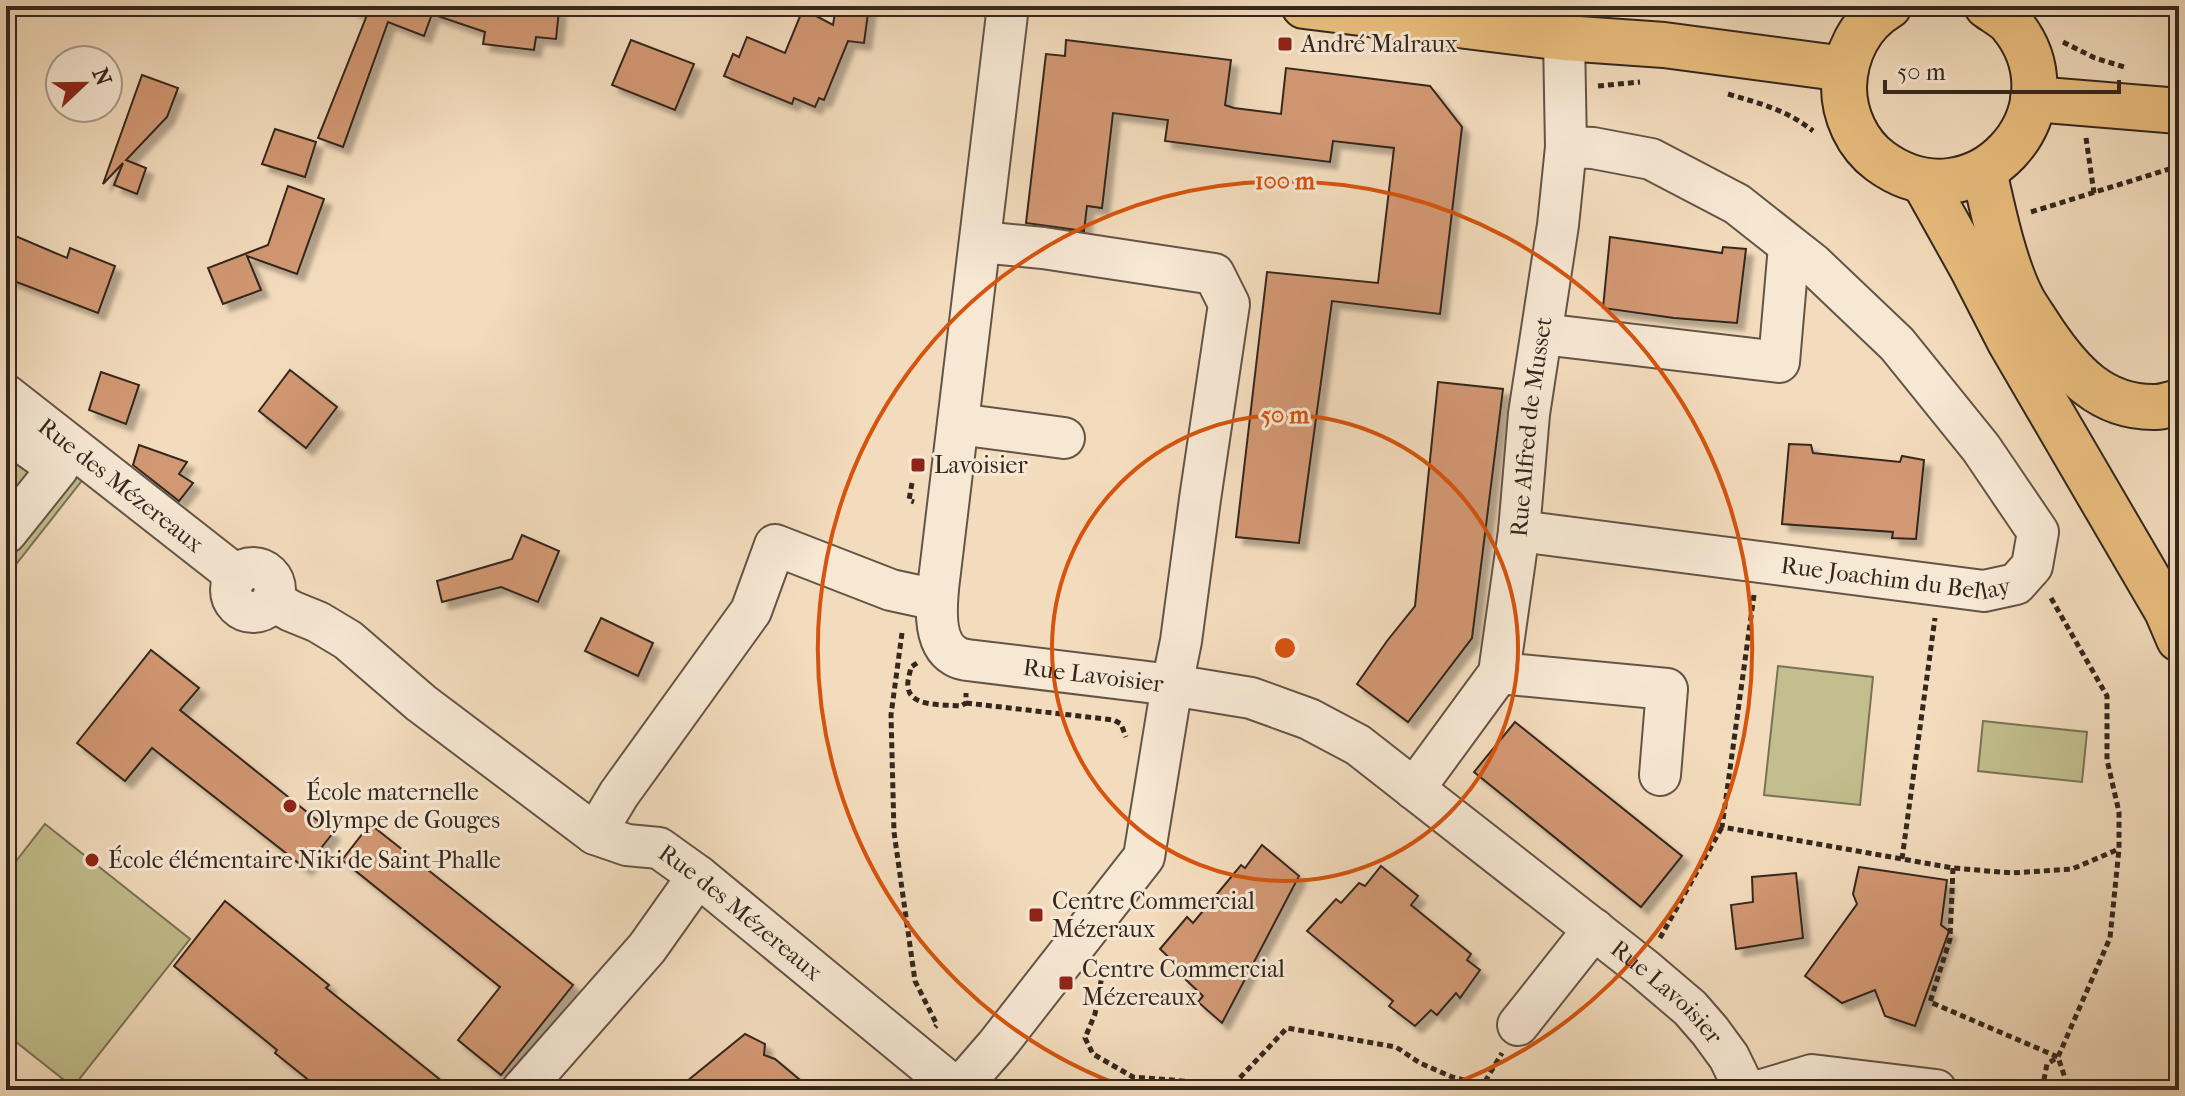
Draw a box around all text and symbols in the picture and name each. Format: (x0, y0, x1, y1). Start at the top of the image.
place label: André Malraux (1300, 30, 1458, 58)
marker: André Malraux (1276, 35, 1294, 53)
north arrow (44, 44, 124, 124)
scale bar (1885, 44, 2119, 94)
text: 50 m (1897, 58, 1946, 86)
text: N (86, 64, 117, 90)
text: 100 m (1255, 167, 1316, 195)
street label: Rue Alfred de Musset (1505, 315, 1558, 538)
text: 50 m (1261, 401, 1310, 429)
street label: Rue des Mézereaux (33, 412, 209, 559)
place label: Lavoisier (934, 451, 1028, 479)
marker: Lavoisier (909, 456, 927, 474)
street label: Rue Joachim du Bellay (1779, 551, 2014, 606)
centre of rings (1271, 634, 1299, 662)
street label: Rue Lavoisier (1022, 653, 1166, 698)
place label: École maternelle Olympe de Gouges (306, 777, 500, 834)
marker: École maternelle Olympe de Gouges (281, 797, 299, 815)
street label: Rue des Mézereaux (653, 838, 828, 987)
place label: École élémentaire Niki de Saint-Phalle (108, 845, 501, 874)
marker: École élémentaire Niki de Saint-Phalle (83, 851, 101, 869)
place label: Centre Commercial Mézeraux (1052, 887, 1255, 943)
marker: Centre Commercial Mézeraux (1027, 906, 1045, 924)
street label: Rue Lavoisier (1605, 934, 1729, 1050)
place label: Centre Commercial Mézereaux (1082, 955, 1285, 1011)
marker: Centre Commercial Mézereaux (1057, 974, 1075, 992)

